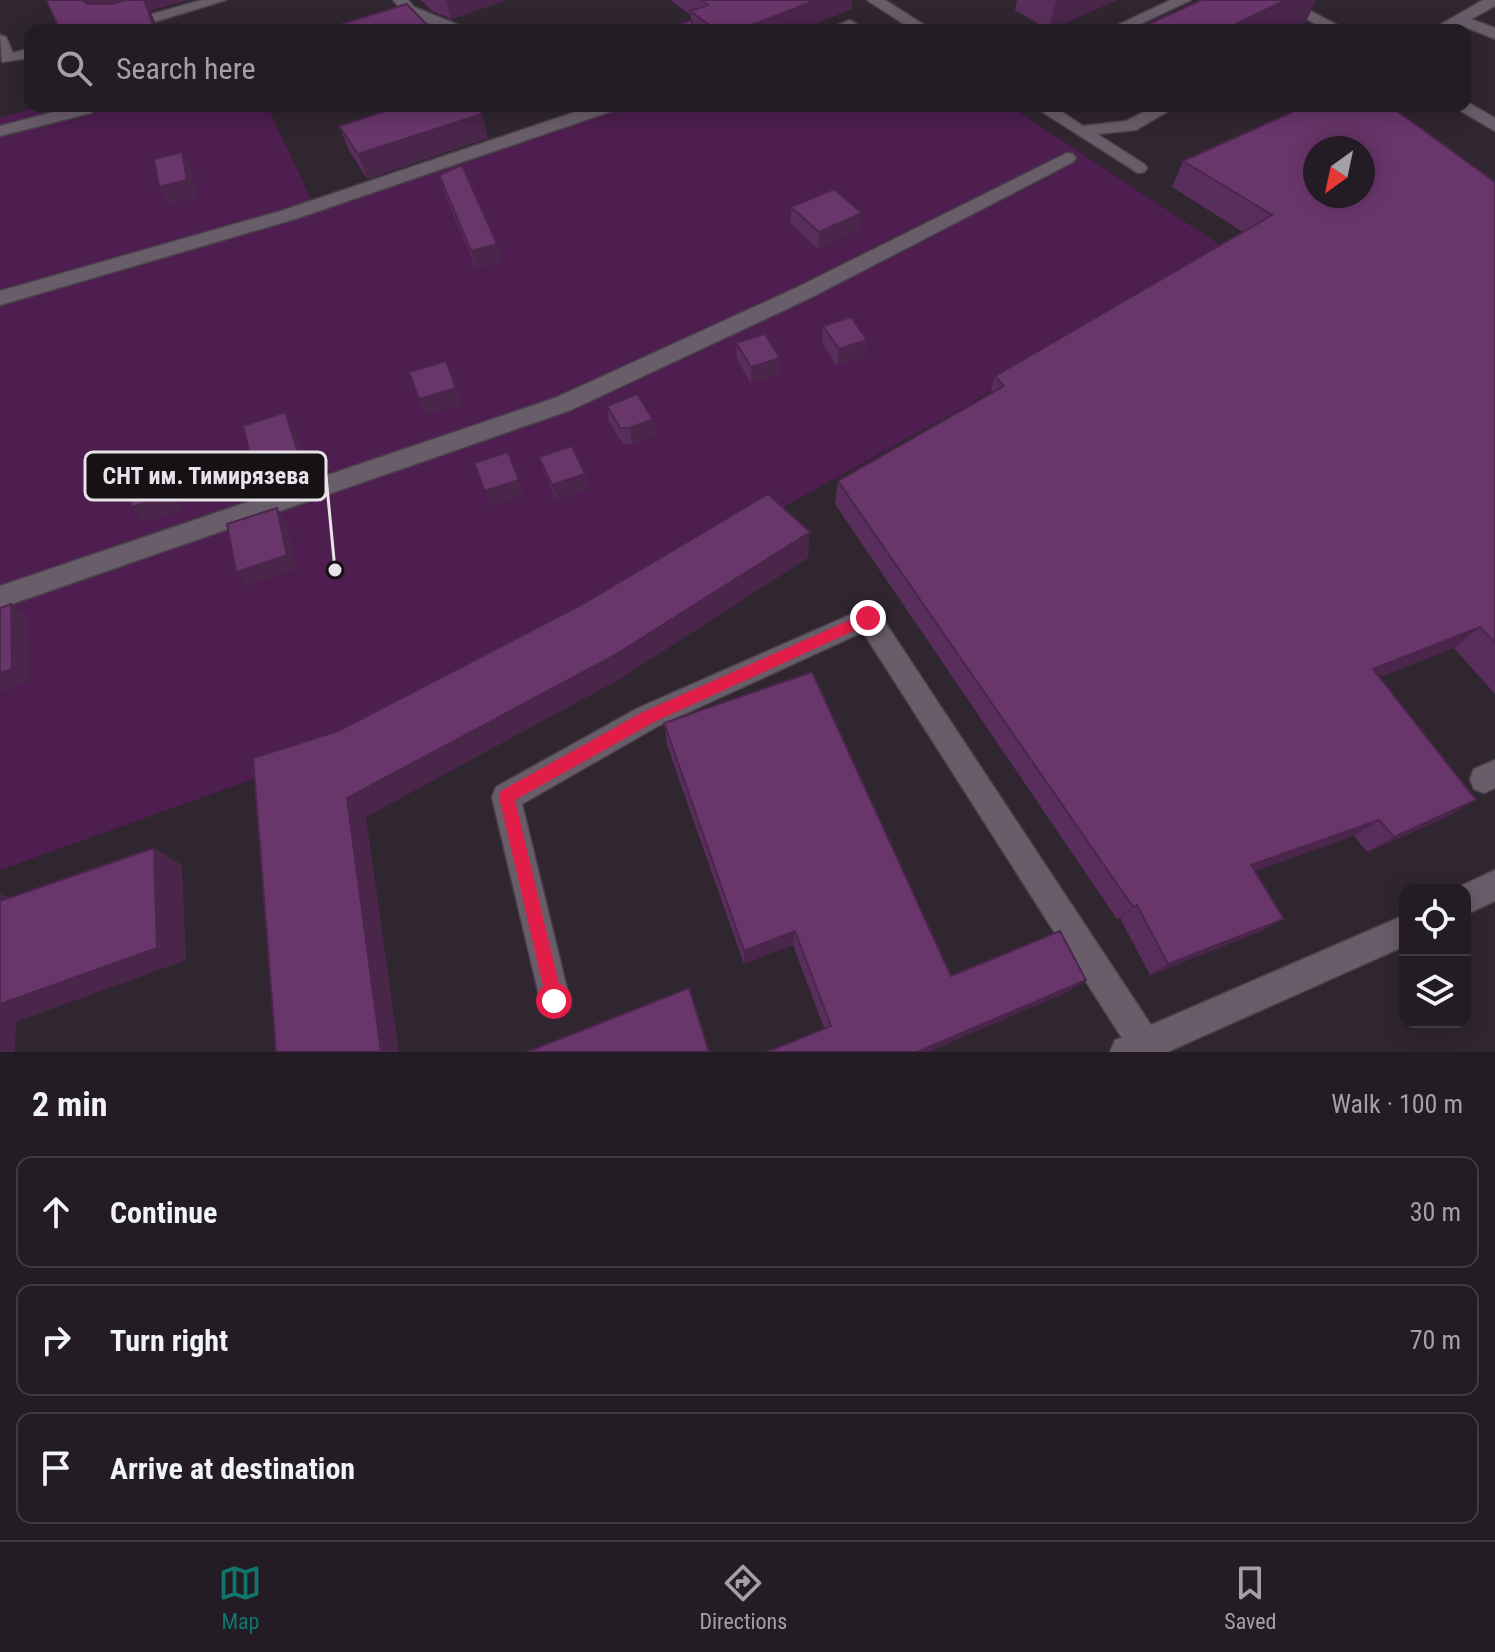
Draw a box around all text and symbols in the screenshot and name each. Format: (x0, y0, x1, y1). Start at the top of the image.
search box (24, 24, 1471, 112)
icon: search (52, 46, 96, 90)
text: Search here (116, 51, 256, 86)
north arrow (1303, 136, 1375, 208)
callout: СНТ им. Тимирязева (85, 452, 326, 500)
text: СНТ им. Тимирязева (103, 462, 309, 490)
route end (850, 600, 886, 636)
map controls (1399, 884, 1471, 1028)
button: locate (1399, 884, 1471, 956)
button: layers (1399, 956, 1471, 1028)
route start (536, 983, 572, 1019)
text: 2 min (32, 1084, 108, 1124)
text: Walk · 100 m (1331, 1089, 1463, 1119)
icon: ahead (34, 1190, 78, 1234)
text: Continue (110, 1195, 217, 1230)
text: 30 m (1410, 1197, 1461, 1227)
icon: right (34, 1318, 78, 1362)
text: Turn right (110, 1323, 228, 1358)
text: 70 m (1410, 1325, 1461, 1355)
icon: arrive (34, 1446, 78, 1490)
text: Arrive at destination (110, 1451, 355, 1486)
tab: Map (218, 1561, 262, 1634)
tab: Directions (699, 1561, 787, 1634)
tab: Saved (1224, 1561, 1277, 1634)

